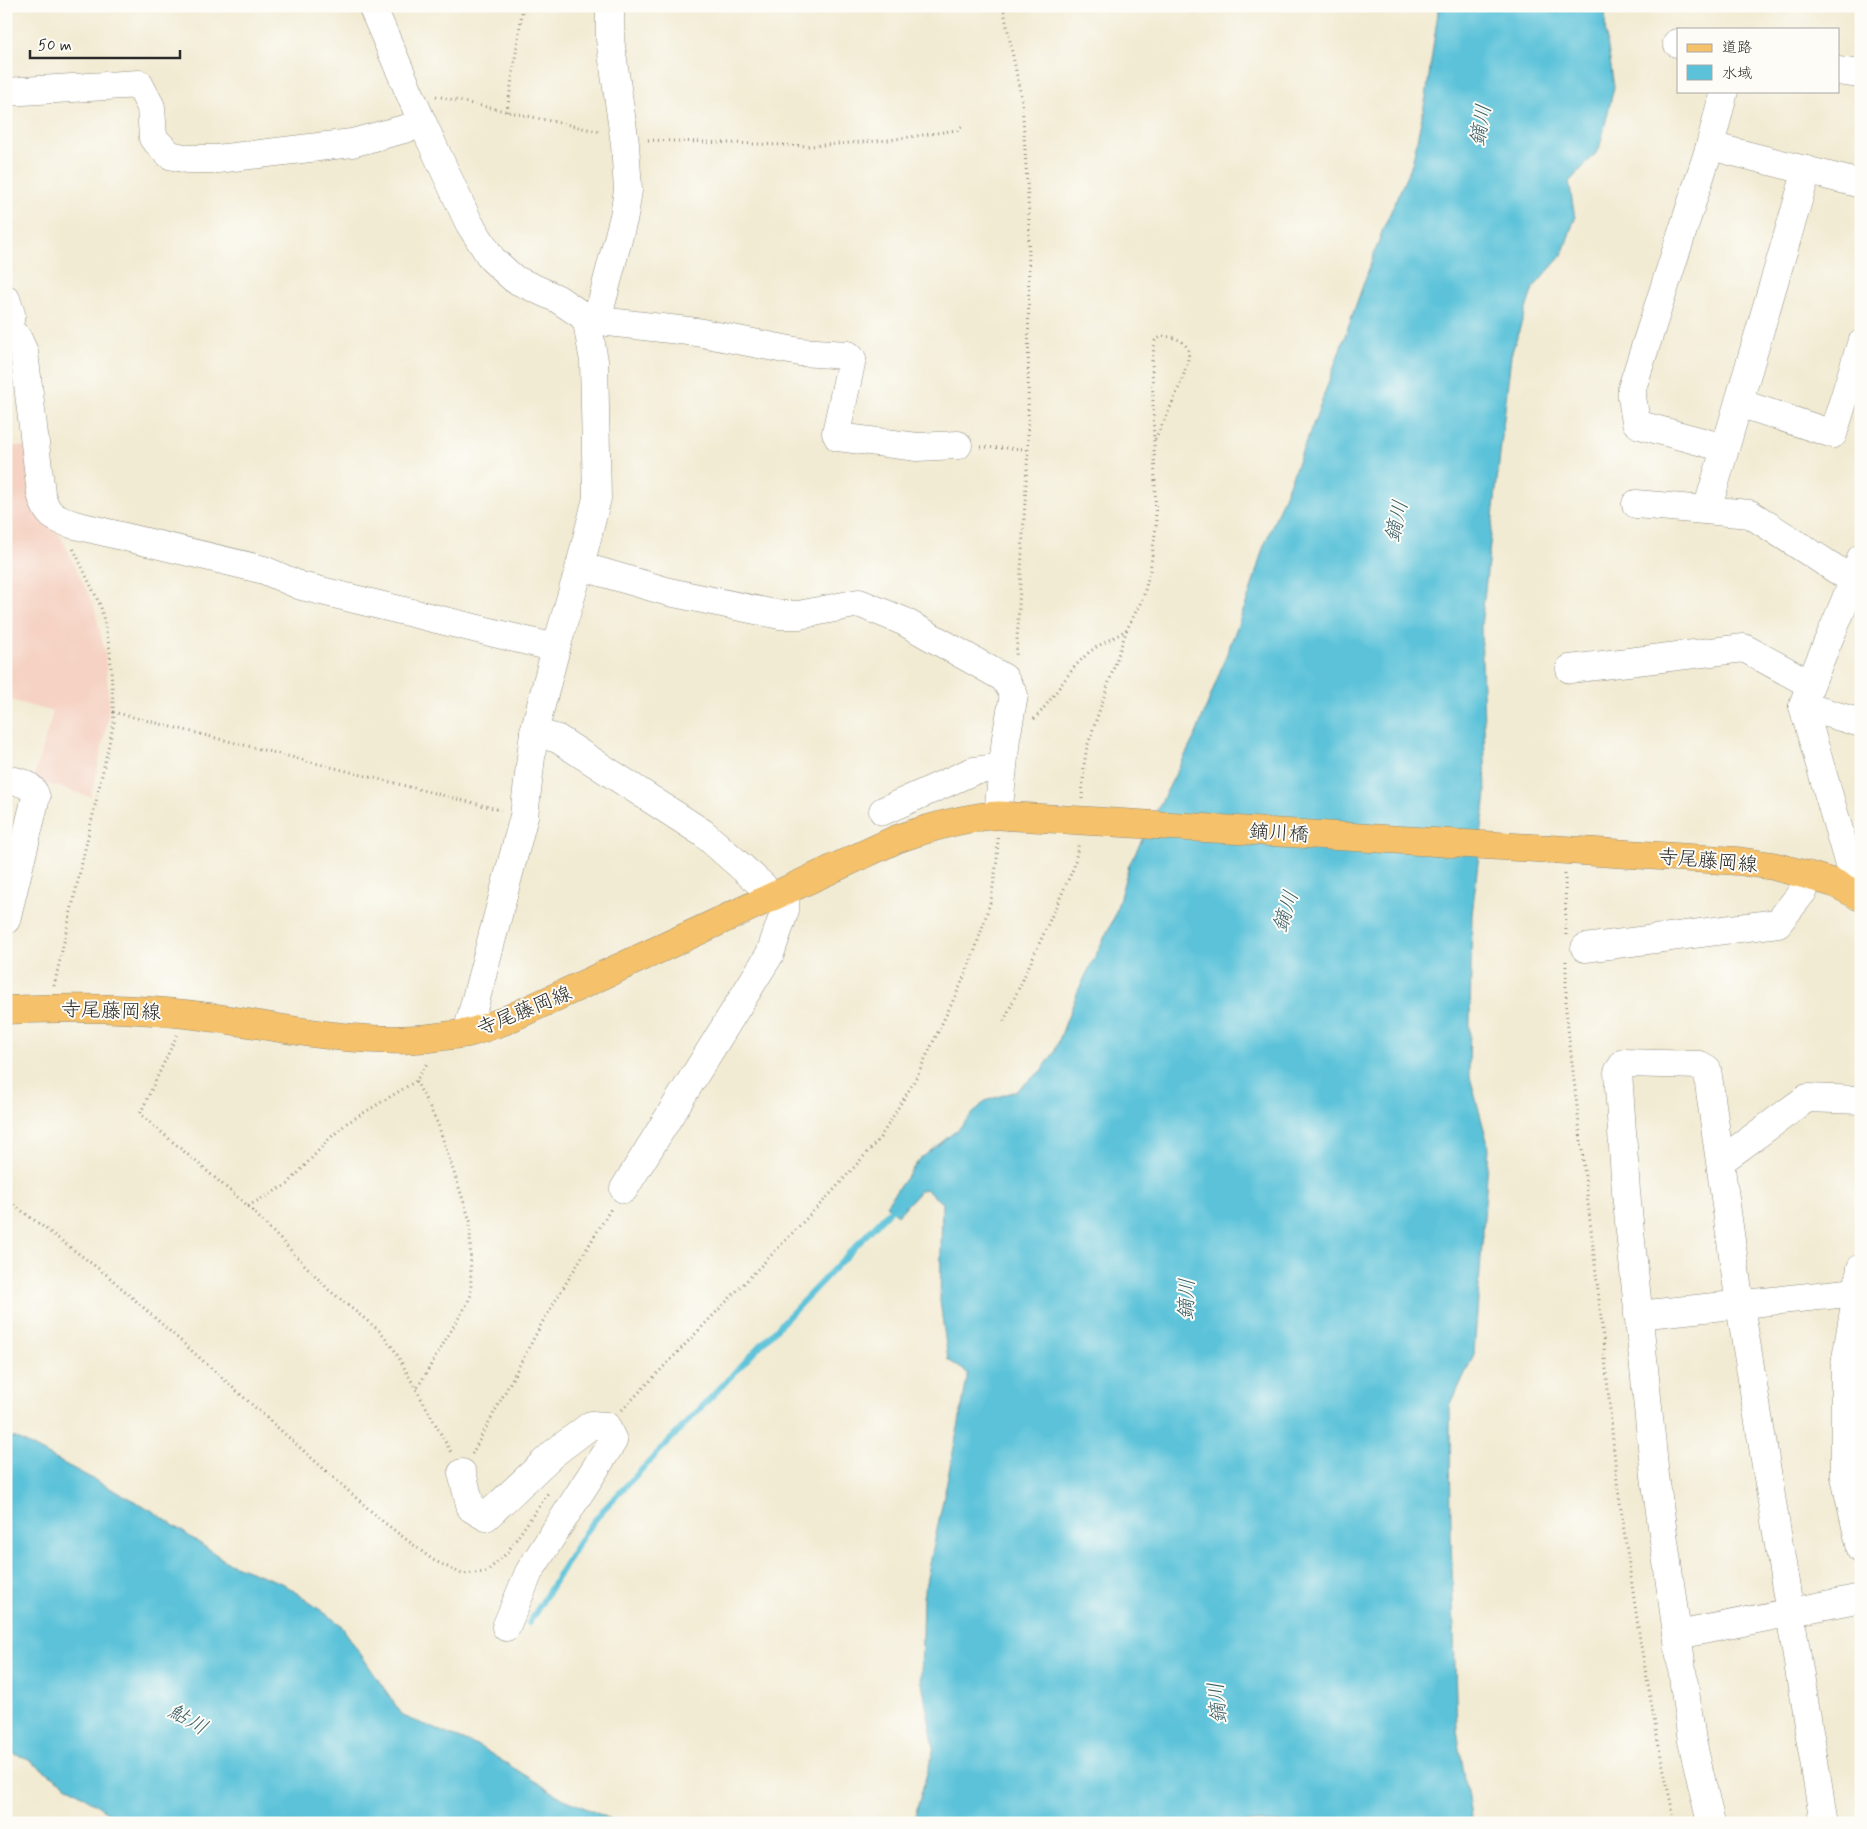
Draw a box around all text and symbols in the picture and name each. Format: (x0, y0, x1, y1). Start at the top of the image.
scale bar (30, 28, 180, 60)
legend (1677, 28, 1840, 92)
text: 50 m (38, 36, 72, 56)
text: 道路 (1722, 38, 1752, 58)
text: 水域 (1722, 64, 1752, 84)
water label: 鏑川 (1464, 102, 1498, 148)
water label: 鏑川 (1379, 498, 1415, 545)
street label: 鏑川橋 (1248, 818, 1310, 849)
street label: 寺尾藤岡線 (1657, 844, 1759, 879)
water label: 鏑川 (1266, 887, 1306, 936)
street label: 寺尾藤岡線 (473, 980, 576, 1043)
street label: 寺尾藤岡線 (61, 996, 161, 1027)
water label: 鏑川 (1172, 1278, 1202, 1321)
water label: 鏑川 (1202, 1681, 1234, 1725)
water label: 鮎川 (162, 1697, 213, 1742)

